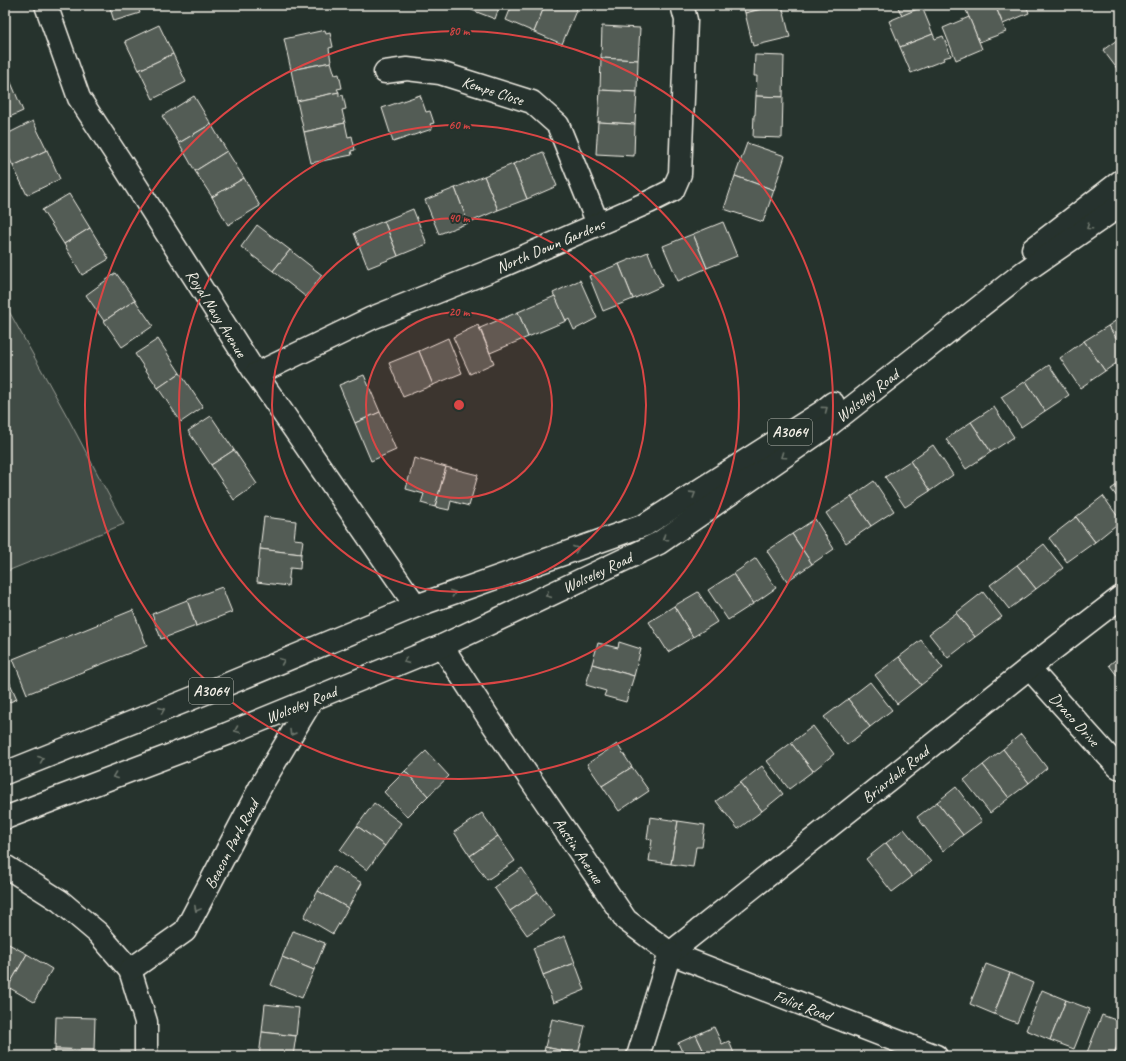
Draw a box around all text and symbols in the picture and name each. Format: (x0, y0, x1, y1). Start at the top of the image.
text: 80 m (449, 23, 470, 39)
street label: Kempe Close (459, 72, 528, 111)
text: 60 m (449, 117, 471, 133)
text: 40 m (449, 210, 470, 226)
street label: North Down Gardens (493, 213, 609, 278)
one-way arrow (1086, 222, 1093, 230)
street label: Royal Navy Avenue (181, 266, 252, 363)
text: 20 m (449, 304, 470, 320)
street label: Wolseley Road (832, 363, 905, 427)
centre of rings (452, 398, 466, 412)
one-way arrow (821, 407, 828, 414)
road number: A3064 (768, 419, 812, 445)
one-way arrow (781, 452, 788, 459)
one-way arrow (688, 492, 695, 499)
one-way arrow (662, 533, 669, 541)
one-way arrow (572, 546, 579, 554)
street label: Wolseley Road (559, 547, 638, 598)
one-way arrow (449, 589, 456, 597)
one-way arrow (545, 590, 552, 598)
one-way arrow (402, 656, 410, 664)
one-way arrow (279, 658, 286, 666)
road number: A3064 (189, 678, 233, 704)
street label: Wolseley Road (263, 681, 342, 728)
street label: Draco Drive (1045, 689, 1105, 752)
one-way arrow (158, 707, 165, 715)
one-way arrow (234, 726, 241, 734)
one-way arrow (290, 729, 297, 737)
street label: Briardale Road (858, 740, 935, 808)
one-way arrow (38, 755, 45, 763)
one-way arrow (112, 772, 119, 780)
street label: Beacon Park Road (200, 794, 265, 892)
street label: Austin Avenue (549, 814, 609, 889)
one-way arrow (194, 905, 201, 912)
street label: Foliot Road (771, 986, 837, 1027)

